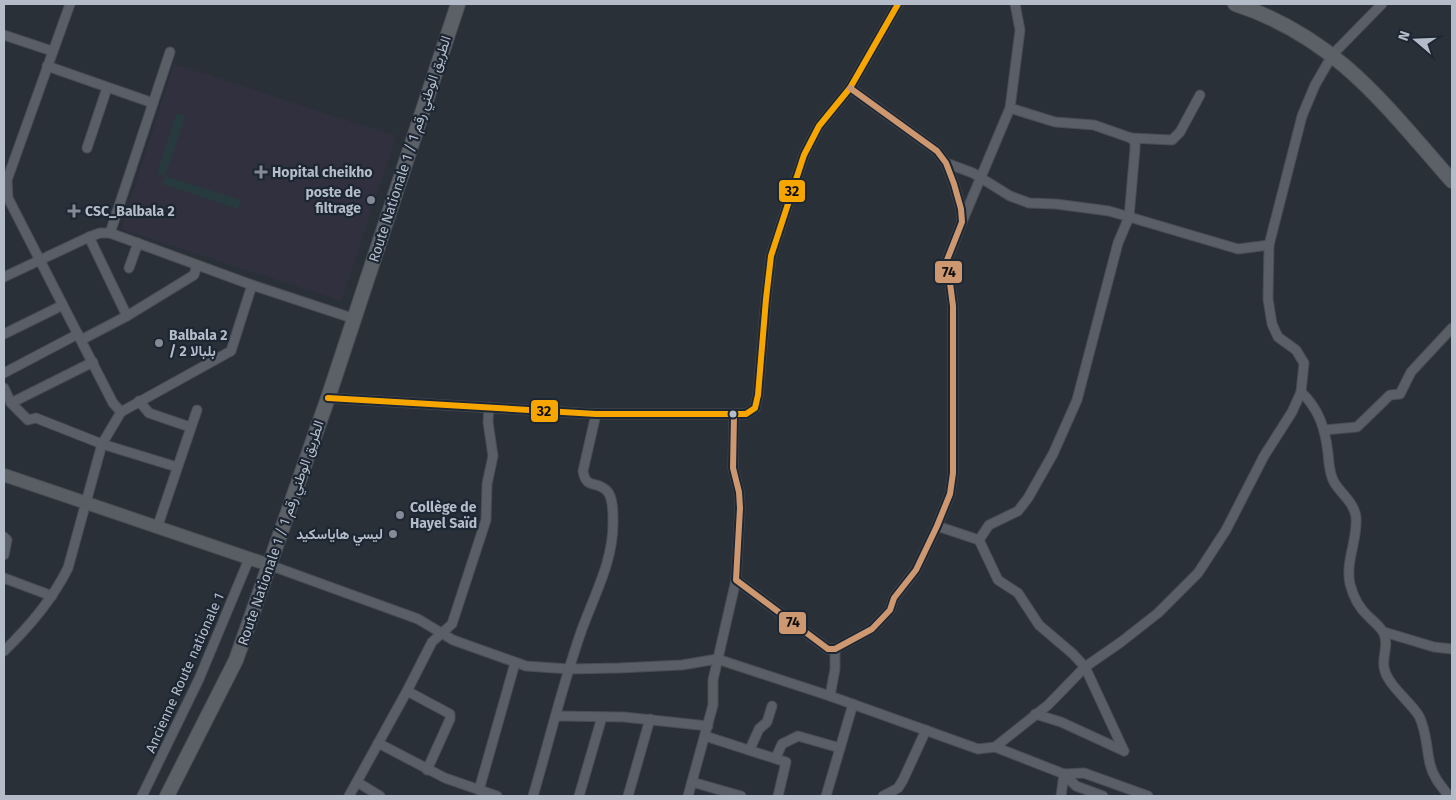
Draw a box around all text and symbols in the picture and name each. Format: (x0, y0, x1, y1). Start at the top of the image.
north arrow (1391, 15, 1441, 65)
text: N (1395, 29, 1414, 43)
street label: Route Nationale 1 / الطريق الوطني رقم 1 (365, 34, 458, 265)
place label: Hopital cheikho (272, 164, 373, 181)
marker: Hopital cheikho (254, 165, 268, 179)
line badge: 32 (778, 179, 806, 203)
text: 32 (784, 183, 799, 200)
place label: poste de filtrage (305, 184, 361, 217)
marker: poste de filtrage (365, 194, 377, 206)
place label: CSC_Balbala 2 (85, 203, 175, 220)
marker: CSC_Balbala 2 (67, 204, 81, 218)
line badge: 74 (934, 260, 963, 284)
text: 74 (942, 264, 956, 281)
place label: Balbala 2 / بلبالا 2 (169, 327, 227, 360)
marker: Balbala 2 / بلبالا 2 (153, 337, 165, 349)
line badge: 32 (530, 399, 559, 423)
text: 32 (536, 403, 551, 420)
unlabelled marker (728, 409, 738, 419)
street label: Route Nationale 1 / الطريق الوطني رقم 1 (234, 418, 330, 649)
place label: Collège de Hayel Saïd (410, 499, 477, 532)
marker: Collège de Hayel Saïd (394, 509, 406, 521)
place label: ليسي هاياسكيد (296, 526, 383, 546)
marker: ليسي هاياسكيد (387, 528, 399, 540)
street label: Ancienne Route nationale 1 (142, 590, 228, 756)
line badge: 74 (778, 611, 807, 635)
text: 74 (786, 614, 800, 631)

